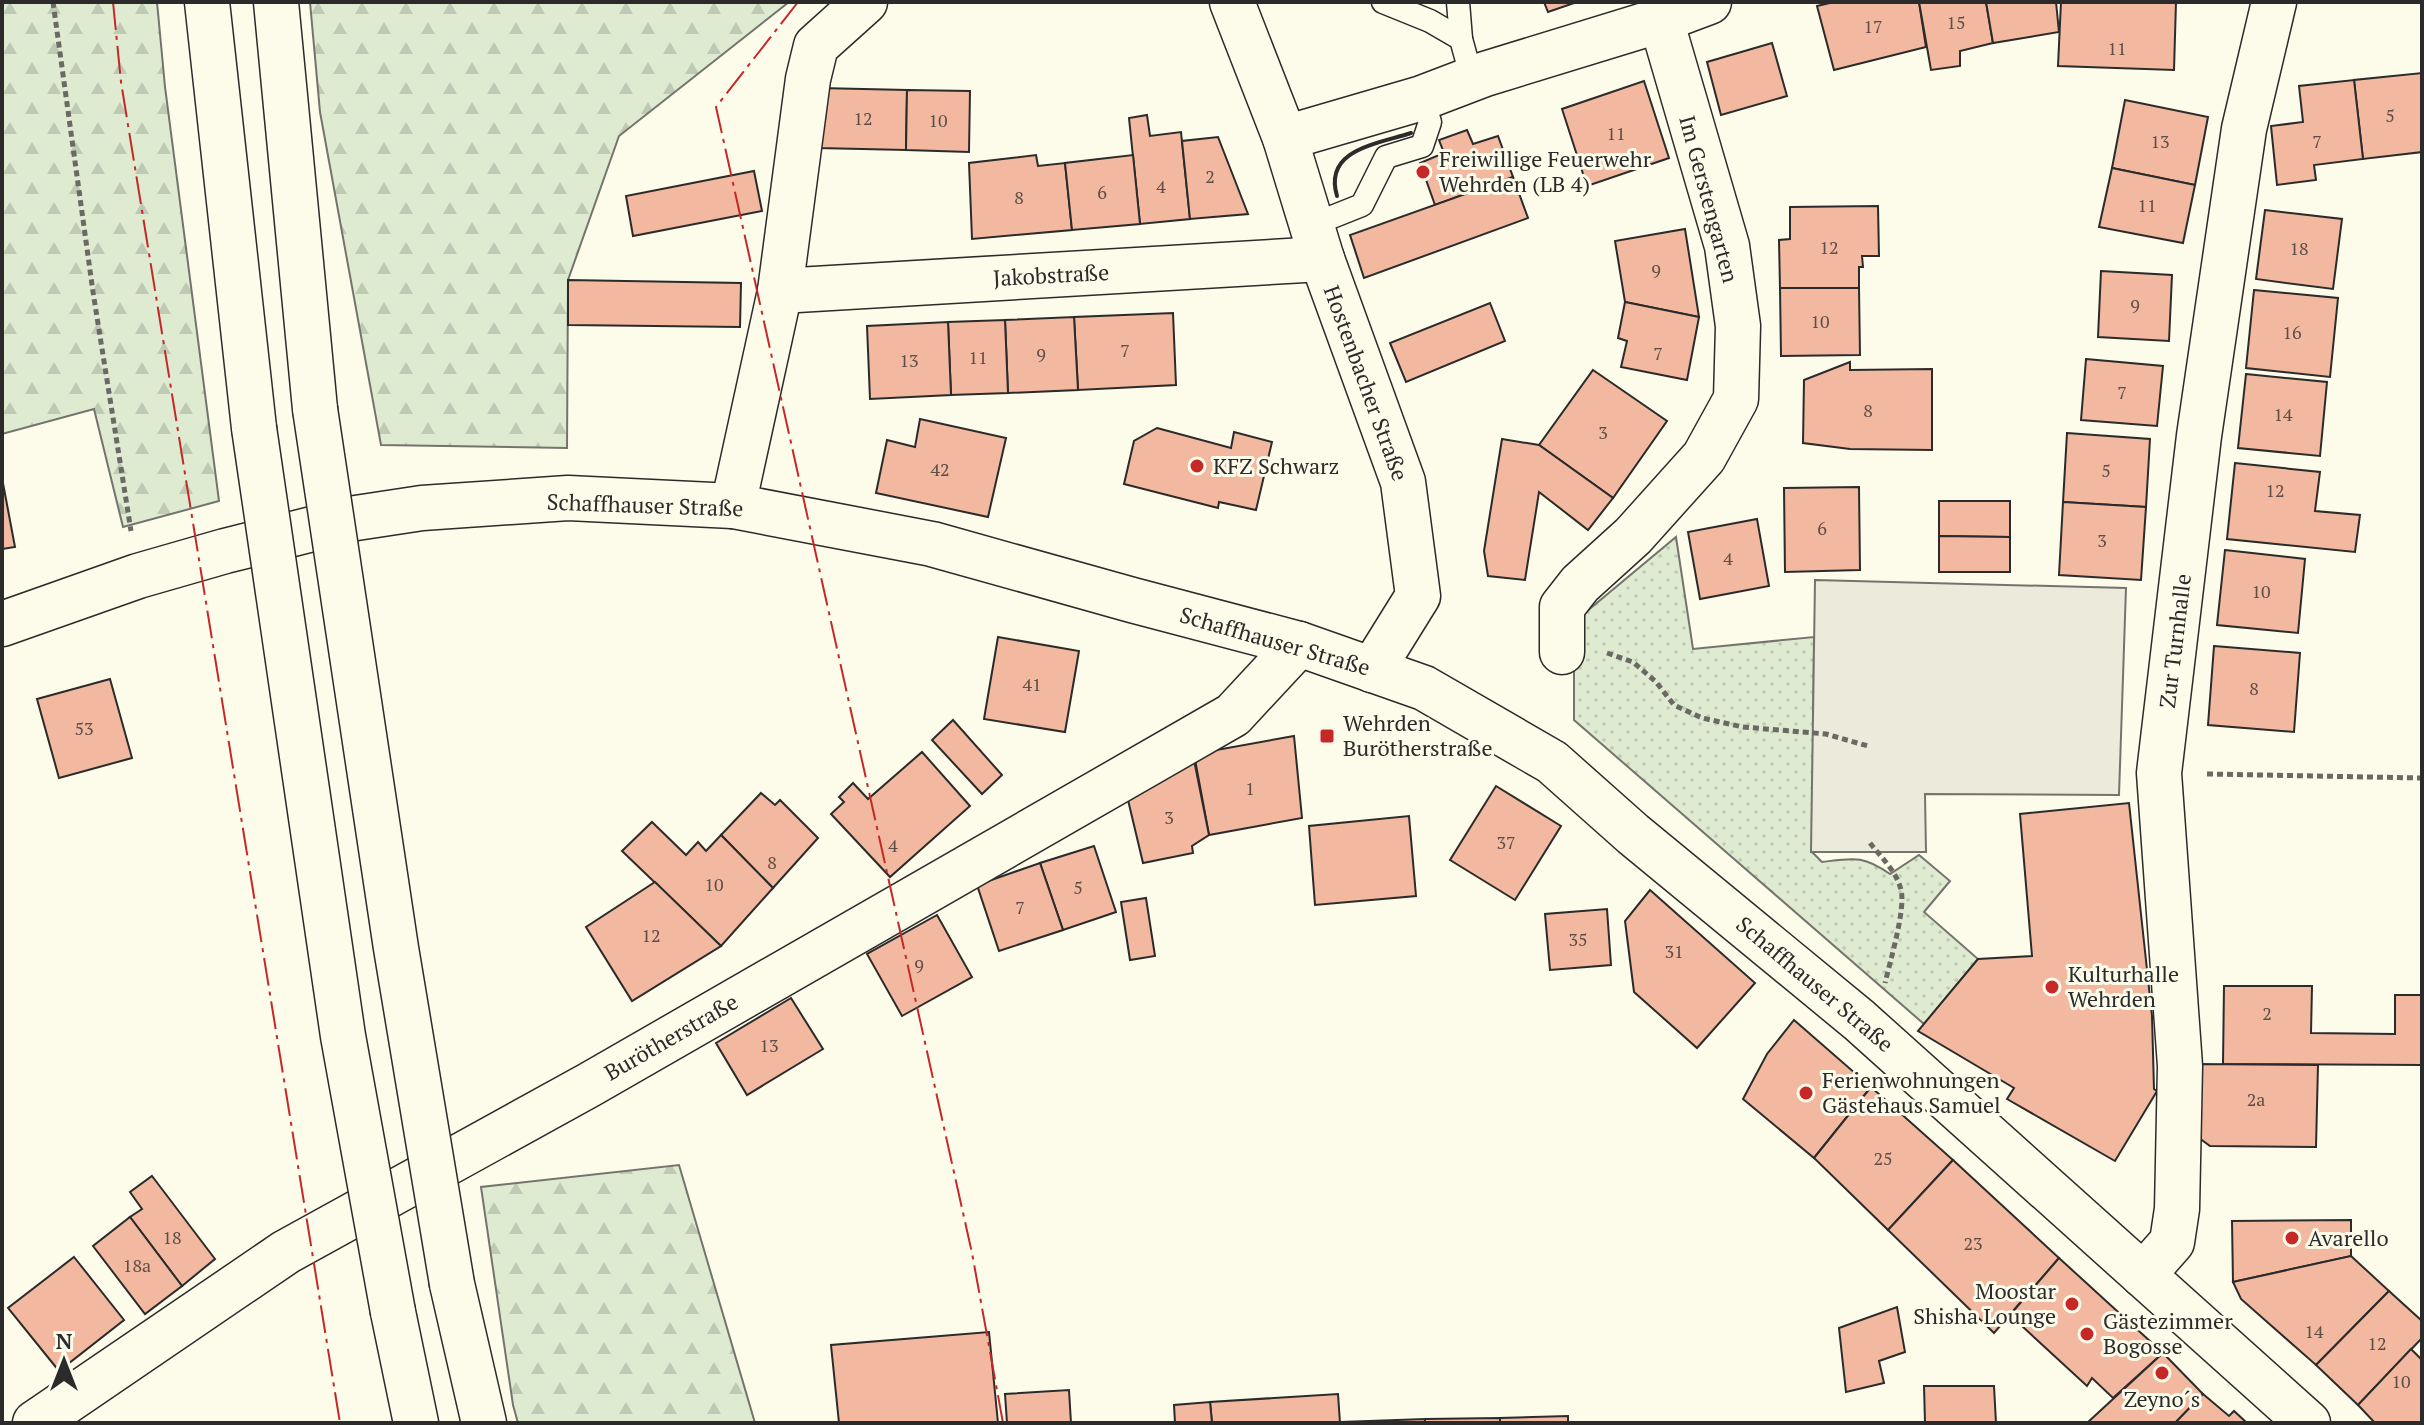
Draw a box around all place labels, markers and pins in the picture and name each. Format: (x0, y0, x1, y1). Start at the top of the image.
place label: Freiwillige Feuerwehr Wehrden (LB 4) (1439, 144, 1652, 198)
marker: Freiwillige Feuerwehr Wehrden (LB 4) (1414, 163, 1432, 181)
place label: KFZ Schwarz (1213, 451, 1339, 480)
marker: KFZ Schwarz (1188, 457, 1206, 475)
place label: Wehrden Burötherstraße (1343, 708, 1492, 762)
marker: Wehrden Burötherstraße (1318, 727, 1336, 745)
place label: Kulturhalle Wehrden (2068, 959, 2179, 1013)
marker: Kulturhalle Wehrden (2043, 978, 2061, 996)
place label: Ferienwohnungen Gästehaus Samuel (1822, 1065, 2001, 1119)
marker: Ferienwohnungen Gästehaus Samuel (1797, 1084, 1815, 1102)
place label: Avarello (2308, 1223, 2389, 1252)
marker: Avarello (2283, 1229, 2301, 1247)
place label: Moostar Shisha Lounge (1913, 1276, 2057, 1330)
marker: Moostar Shisha Lounge (2063, 1295, 2081, 1313)
place label: Gästezimmer Bogosse (2103, 1306, 2233, 1360)
marker: Gästezimmer Bogosse (2078, 1325, 2096, 1343)
marker: Zeyno´s (2153, 1364, 2171, 1382)
place label: Zeyno´s (2124, 1384, 2200, 1413)

